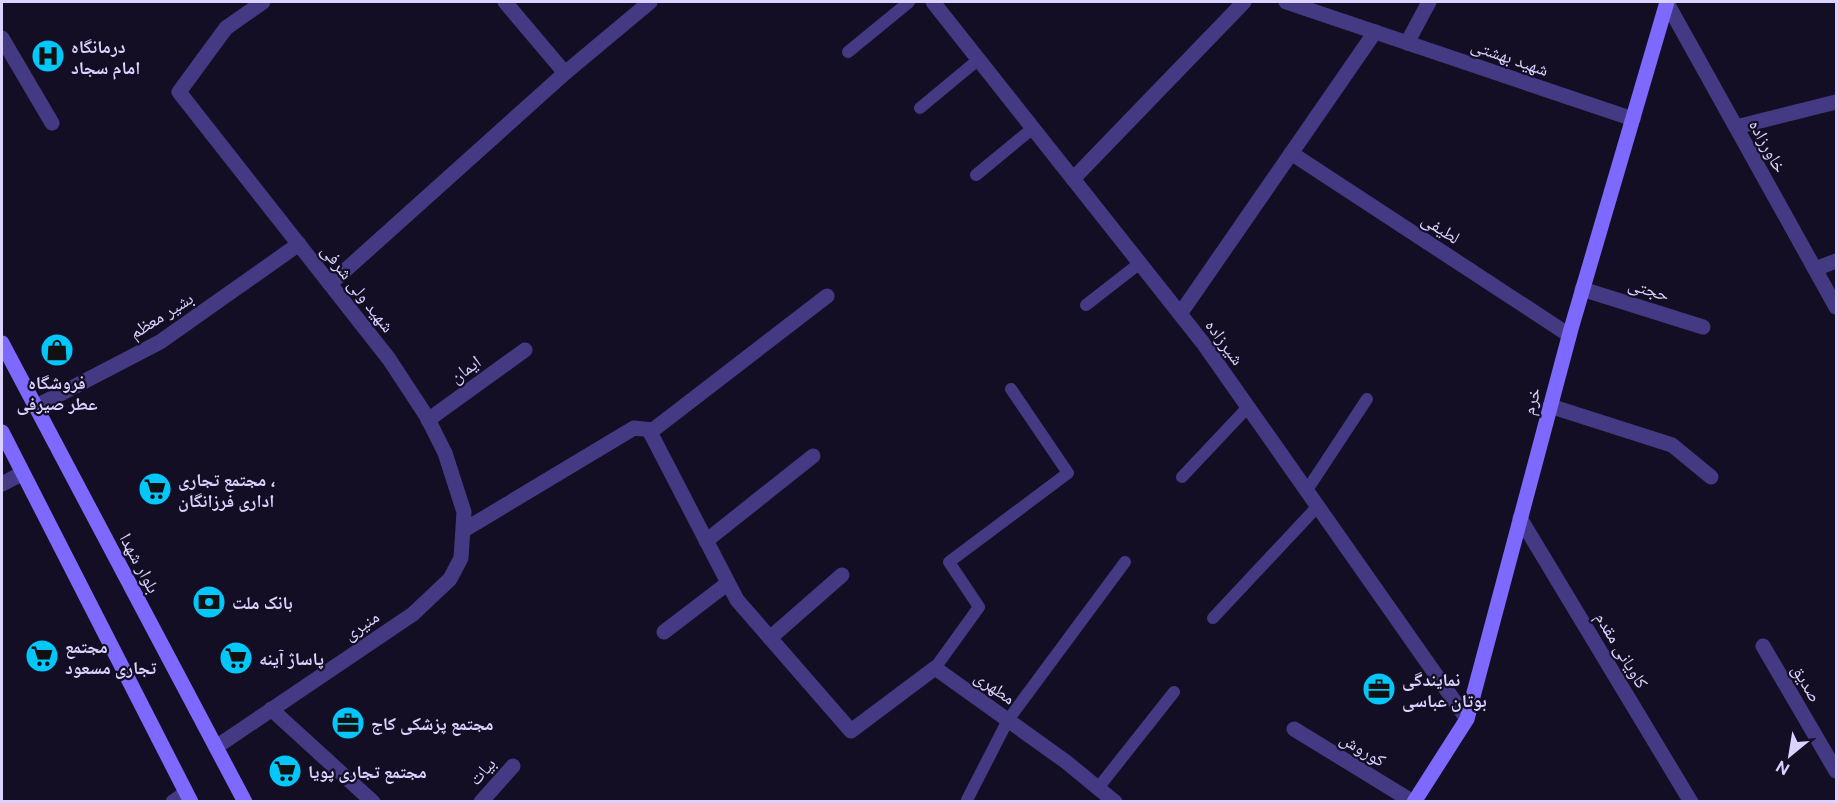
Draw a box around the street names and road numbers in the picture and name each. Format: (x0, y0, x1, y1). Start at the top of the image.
street label: شهید بهشتی (1468, 34, 1552, 81)
street label: خاورزاده (1745, 116, 1791, 176)
street label: لطیفی (1418, 208, 1464, 249)
street label: شهید ولی شرفی (316, 240, 399, 337)
street label: حجتی (1625, 273, 1672, 306)
street label: بشیر معظم (125, 287, 198, 345)
street label: شیرزاده (1201, 315, 1249, 369)
street label: ایمان (445, 351, 485, 388)
street label: خرم (1517, 385, 1547, 418)
street label: بلوار شهدا (115, 529, 165, 597)
street label: منیری (339, 606, 383, 645)
street label: کاویانی مقدم (1589, 608, 1653, 693)
street label: صدیق (1787, 660, 1826, 706)
street label: مطهری (970, 666, 1019, 709)
street label: کوروش (1336, 727, 1390, 772)
street label: بیات (464, 753, 500, 790)

